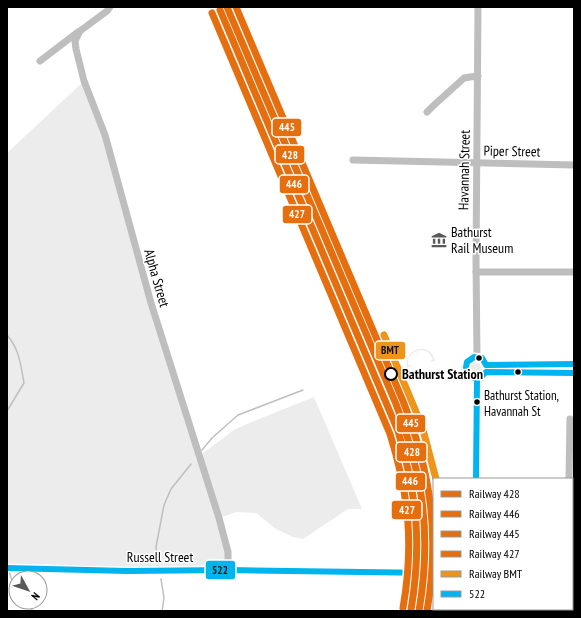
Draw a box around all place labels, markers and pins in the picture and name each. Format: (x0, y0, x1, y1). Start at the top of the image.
place label: Bathurst Rail Museum (451, 223, 513, 257)
museum icon: Bathurst Rail Museum (430, 231, 448, 249)
unlabelled marker (474, 353, 484, 363)
place label: Bathurst Station (402, 365, 483, 383)
marker: Bathurst Station (384, 367, 398, 381)
unlabelled marker (513, 367, 523, 377)
place label: Bathurst Station, Havannah St (484, 387, 559, 420)
marker: Bathurst Station, Havannah St (472, 397, 482, 407)

